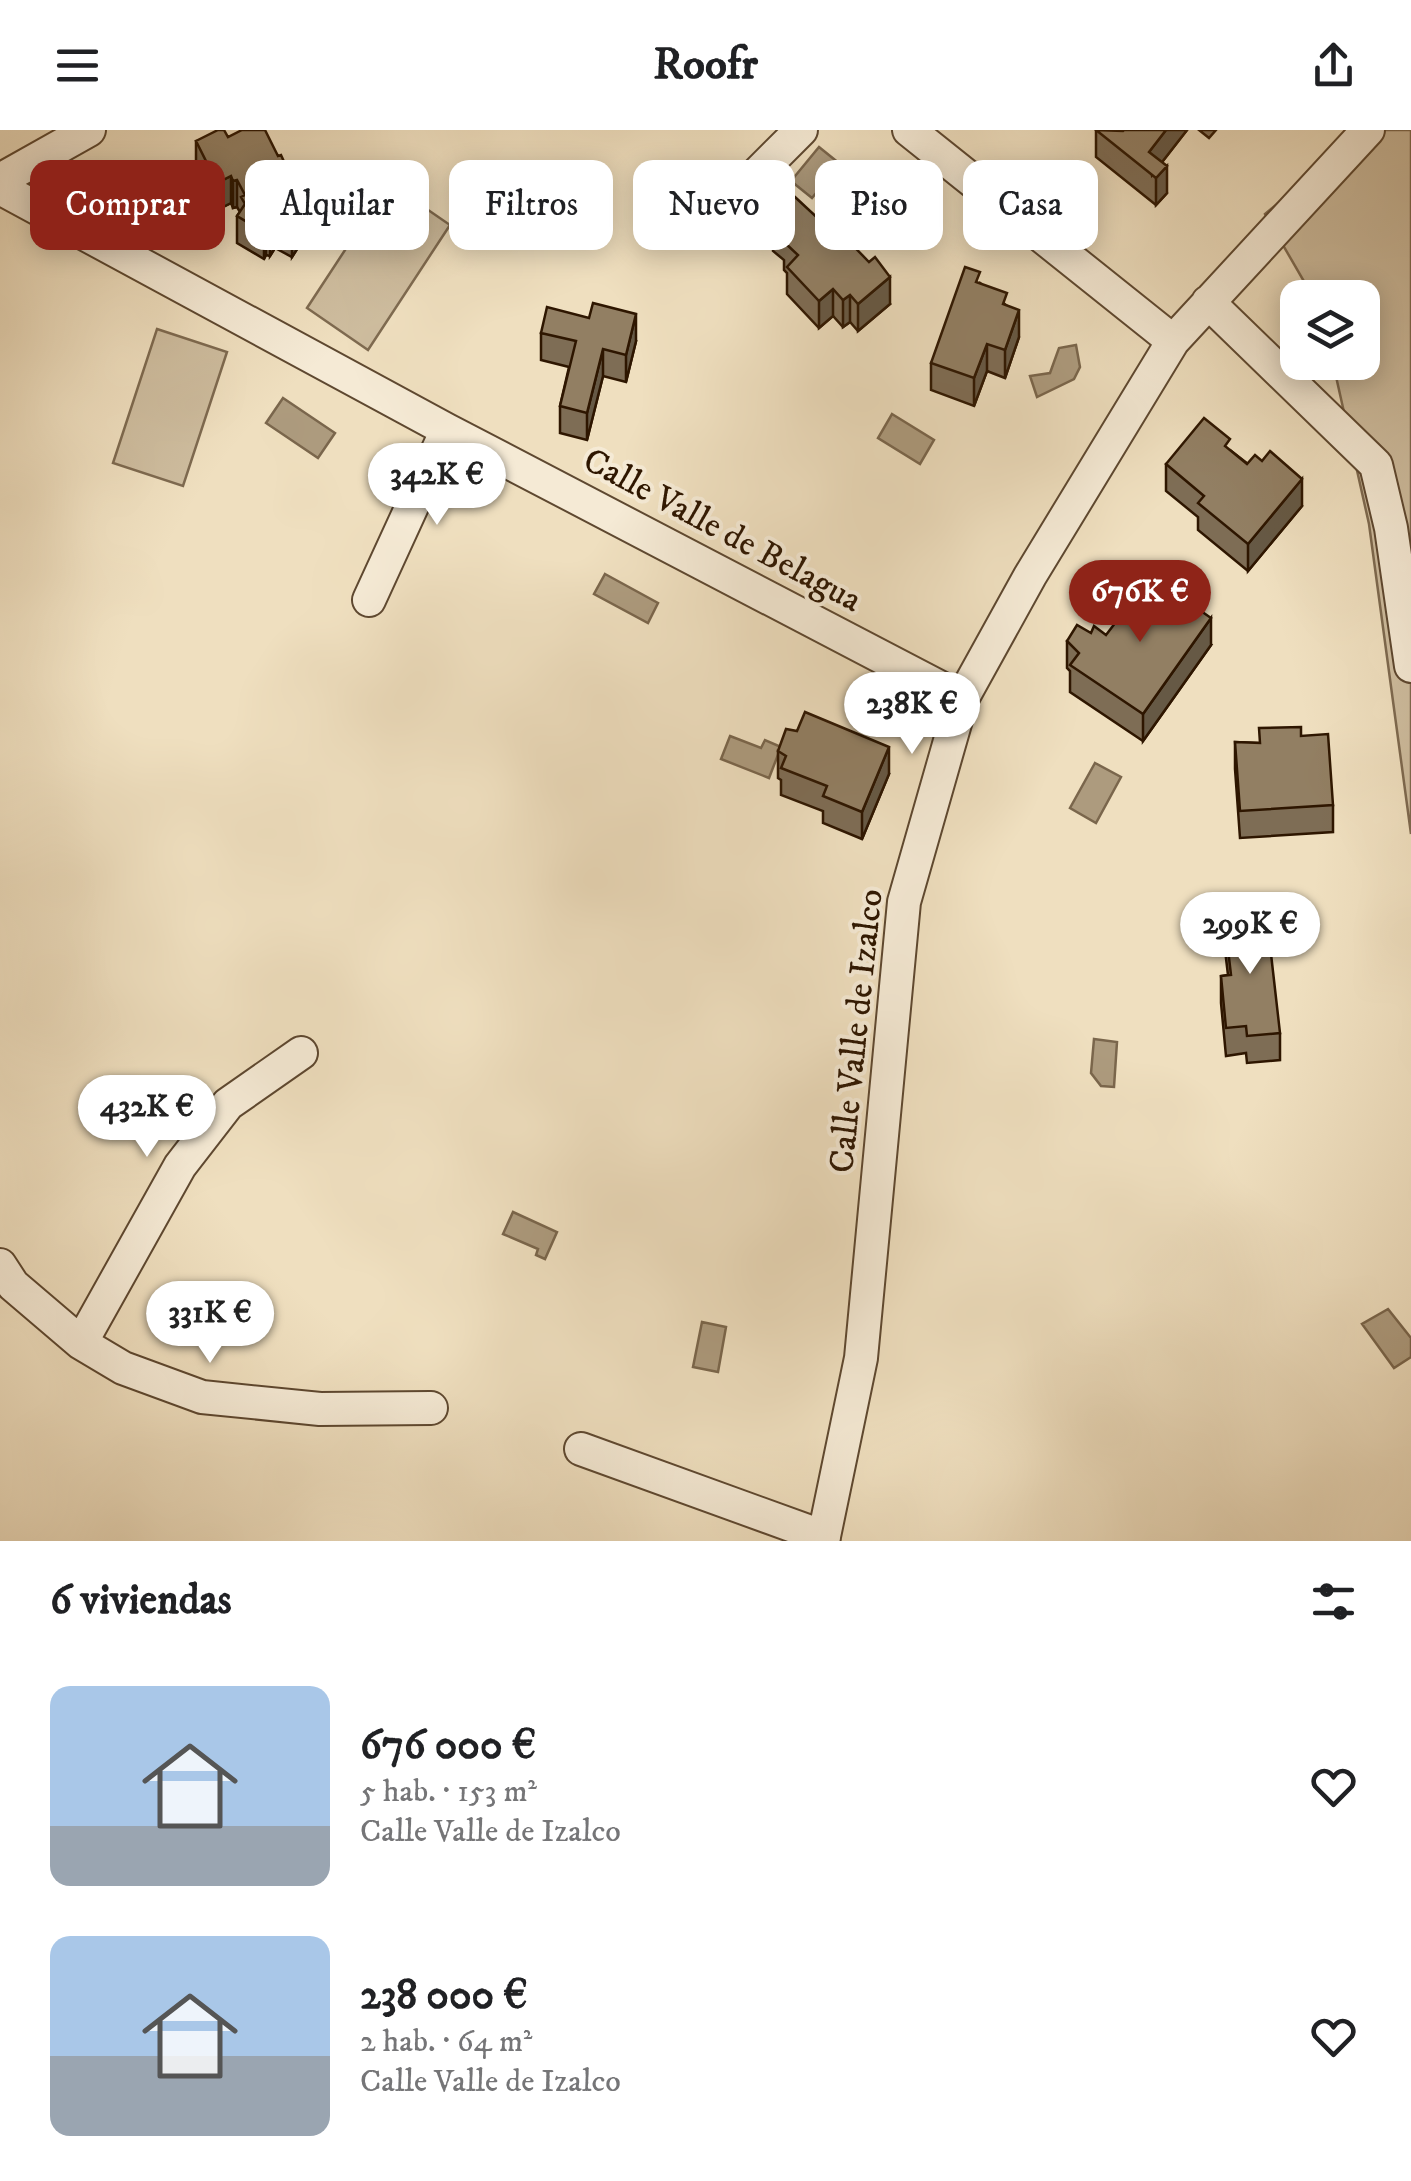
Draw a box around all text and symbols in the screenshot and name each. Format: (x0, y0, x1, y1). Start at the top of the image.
text: Roofr (653, 37, 758, 93)
icon: menu (50, 38, 105, 93)
icon: share (1306, 38, 1361, 93)
chip: Comprar (30, 160, 225, 250)
chip: Alquilar (245, 160, 429, 250)
chip: Filtros (449, 160, 613, 250)
chip: Nuevo (633, 160, 795, 250)
chip: Piso (815, 160, 943, 250)
chip: Casa (963, 160, 1098, 250)
map controls (1280, 280, 1380, 380)
button: layers (1280, 280, 1380, 380)
street label: Calle Valle de Belagua (575, 439, 869, 623)
pin: 342K € (356, 443, 518, 528)
text: 342K € (390, 455, 484, 495)
pin: 676K € (1059, 560, 1221, 645)
text: 676K € (1091, 572, 1189, 612)
pin: 238K € (831, 672, 993, 757)
text: 238K € (866, 684, 958, 724)
street label: Calle Valle de Izalco (820, 887, 894, 1175)
pin: 299K € (1169, 892, 1331, 977)
text: 299K € (1202, 904, 1298, 944)
pin: 432K € (66, 1075, 228, 1160)
text: 432K € (100, 1087, 194, 1127)
pin: 331K € (129, 1281, 291, 1366)
text: 331K € (168, 1293, 252, 1333)
icon: filters (1306, 1574, 1361, 1629)
text: 6 viviendas (50, 1575, 232, 1627)
text: 676 000 € (360, 1720, 536, 1772)
icon: home (130, 1726, 250, 1846)
icon: heart (1306, 1759, 1361, 1814)
text: 5 hab. · 153 m² (360, 1772, 537, 1812)
text: Calle Valle de Izalco (360, 1812, 621, 1852)
text: 238 000 € (360, 1970, 528, 2022)
icon: home (130, 1976, 250, 2096)
icon: heart (1306, 2009, 1361, 2064)
text: 2 hab. · 64 m² (360, 2022, 532, 2062)
text: Calle Valle de Izalco (360, 2062, 621, 2102)

